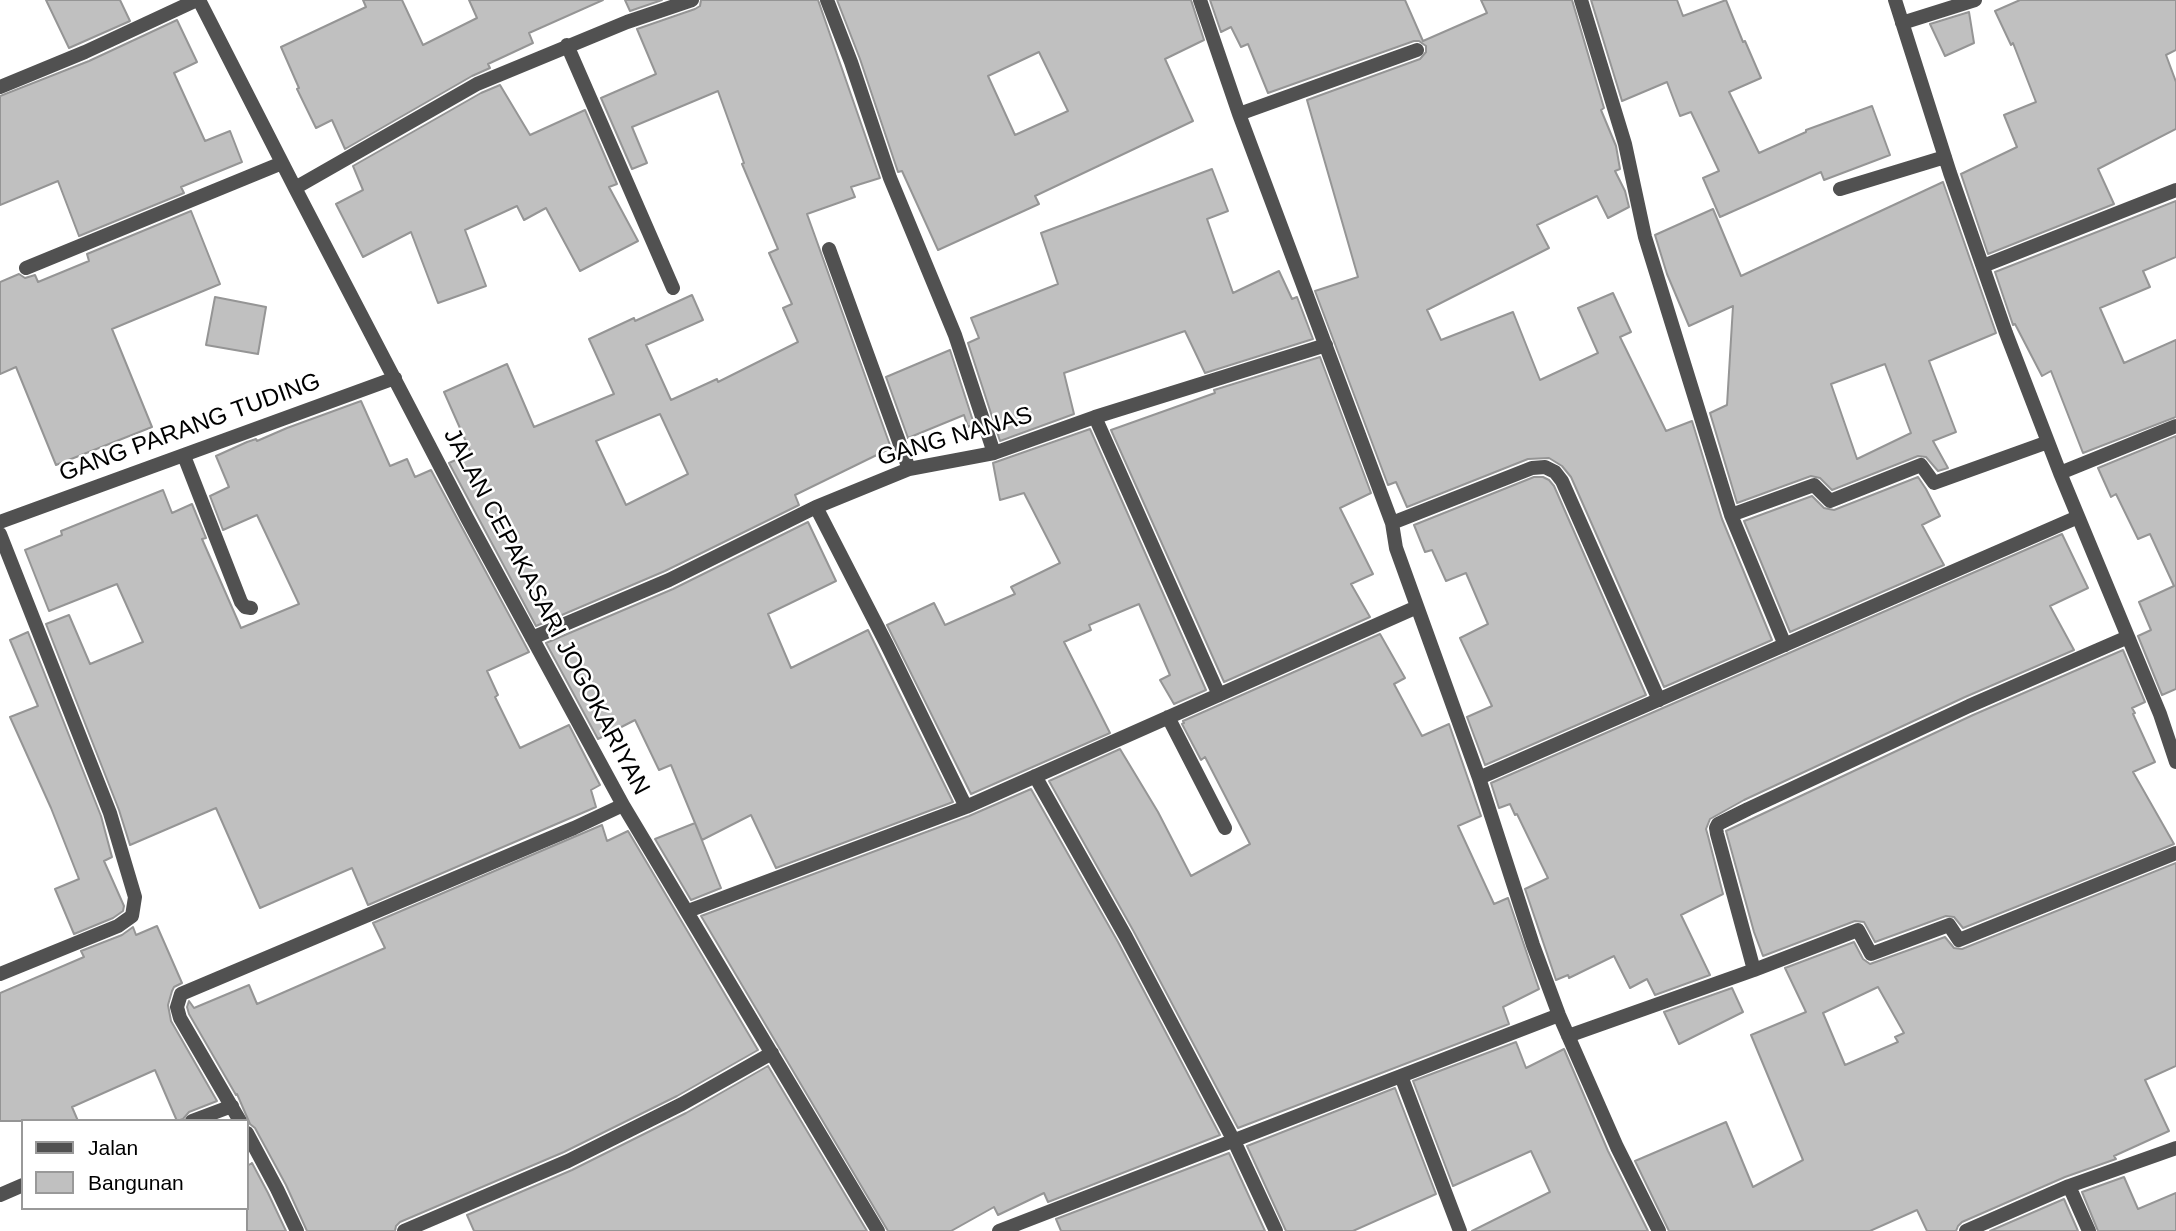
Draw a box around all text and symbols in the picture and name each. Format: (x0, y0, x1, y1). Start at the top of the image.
street label: GANG PARANG TUDING (56, 367, 324, 489)
street label: GANG NANAS (874, 401, 1036, 473)
street label: JALAN CEPAKASARI JOGOKARIYAN (437, 424, 655, 800)
legend (21, 1119, 248, 1210)
text: Jalan (88, 1136, 138, 1159)
text: Bangunan (88, 1171, 184, 1194)

